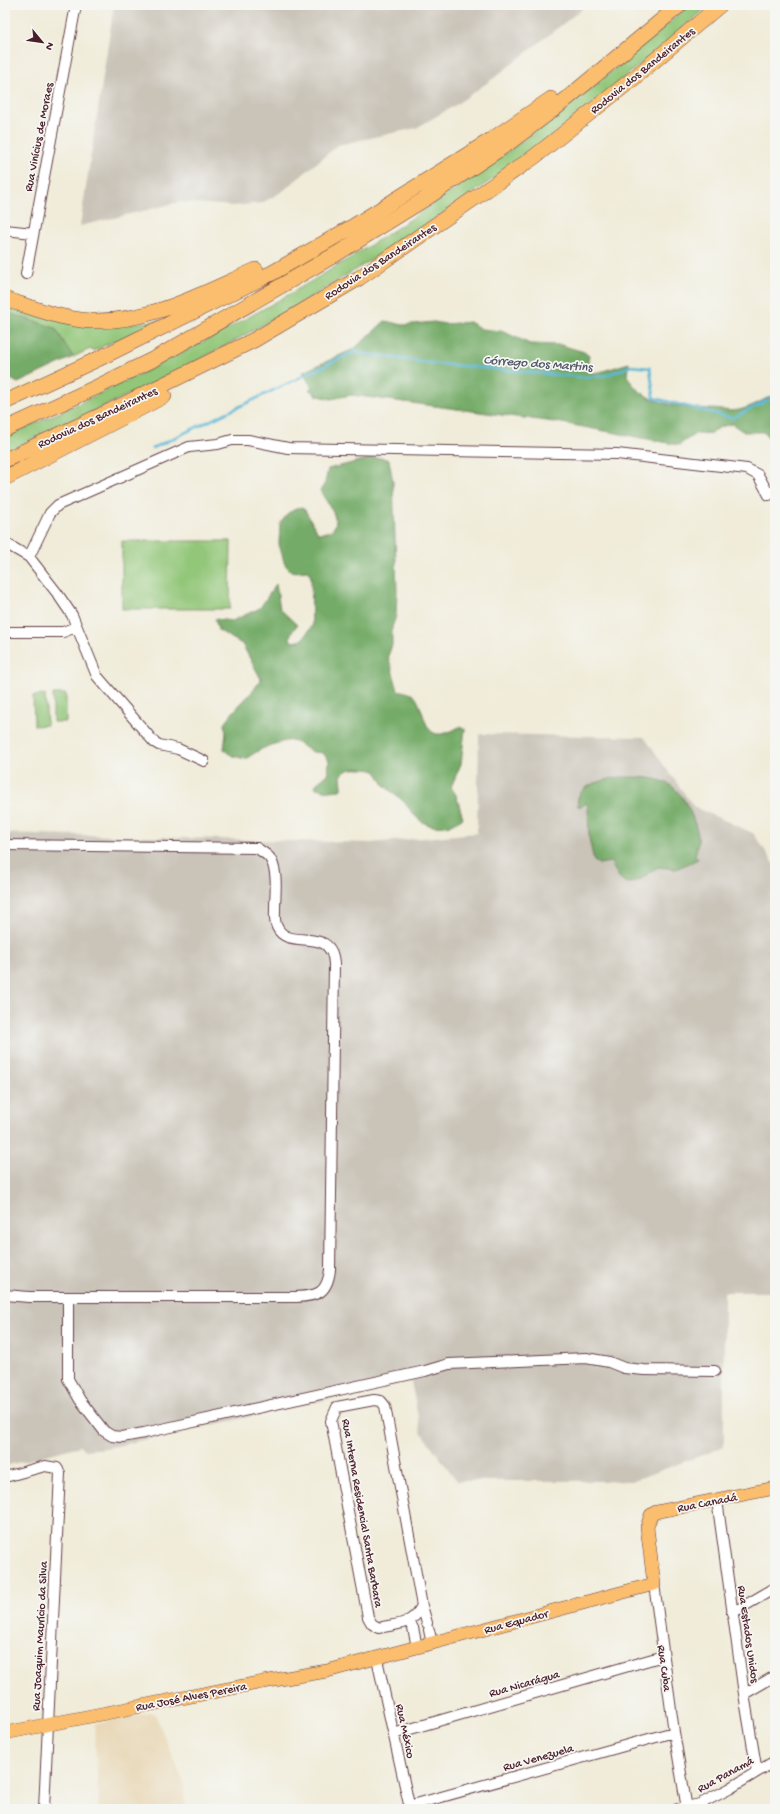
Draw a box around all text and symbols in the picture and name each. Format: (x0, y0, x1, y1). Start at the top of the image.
north arrow (22, 22, 62, 62)
street label: Rodovia dos Bandeirantes (588, 25, 699, 118)
text: N (42, 40, 56, 52)
street label: Rua Vinícius de Moraes (23, 81, 58, 193)
street label: Rodovia dos Bandeirantes (323, 221, 440, 304)
water label: Córrego dos Martins (483, 353, 594, 376)
street label: Rodovia dos Bandeirantes (36, 385, 160, 453)
street label: Rua Interna Residencial Santa Barbara (338, 1418, 385, 1609)
street label: Rua Canadá (676, 1491, 739, 1517)
street label: Rua Joaquim Maurício da Silva (30, 1561, 52, 1711)
street label: Rua Estados Unidos (733, 1585, 761, 1684)
street label: Rua Equador (483, 1607, 552, 1638)
street label: Rua Cuba (653, 1644, 673, 1693)
street label: Rua Nicarágua (488, 1668, 562, 1702)
street label: Rua José Alves Pereira (135, 1680, 248, 1716)
street label: Rua México (391, 1703, 417, 1760)
street label: Rua Venezuela (502, 1742, 576, 1776)
street label: Rua Panamá (695, 1754, 757, 1797)

